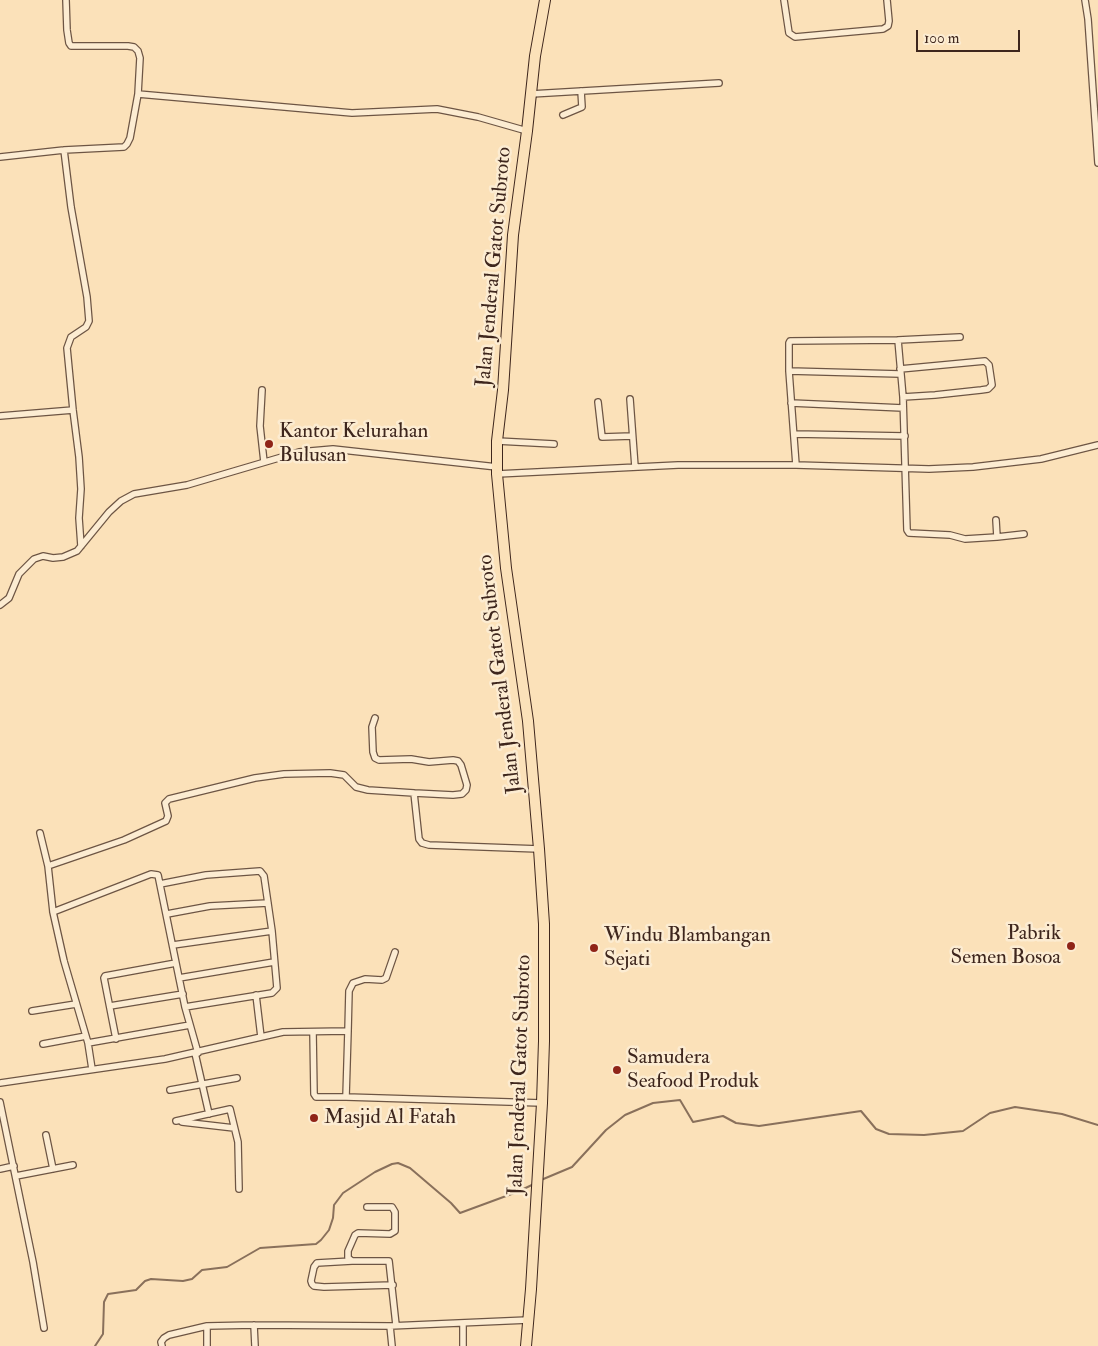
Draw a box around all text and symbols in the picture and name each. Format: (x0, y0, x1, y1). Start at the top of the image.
scale bar (918, 20, 1022, 52)
text: 100 m (924, 29, 959, 48)
street label: Jalan Jenderal Gatot Subroto (472, 146, 518, 388)
place label: Kantor Kelurahan Bulusan (279, 419, 428, 469)
marker: Kantor Kelurahan Bulusan (263, 438, 275, 450)
street label: Jalan Jenderal Gatot Subroto (474, 553, 528, 795)
place label: Pabrik Semen Bosoa (950, 921, 1061, 971)
place label: Windu Blambangan Sejati (604, 923, 771, 973)
marker: Pabrik Semen Bosoa (1065, 940, 1077, 952)
marker: Windu Blambangan Sejati (588, 942, 600, 954)
street label: Jalan Jenderal Gatot Subroto (504, 954, 538, 1196)
place label: Samudera Seafood Produk (627, 1045, 759, 1095)
marker: Samudera Seafood Produk (611, 1064, 623, 1076)
place label: Masjid Al Fatah (324, 1105, 456, 1131)
marker: Masjid Al Fatah (308, 1112, 320, 1124)

